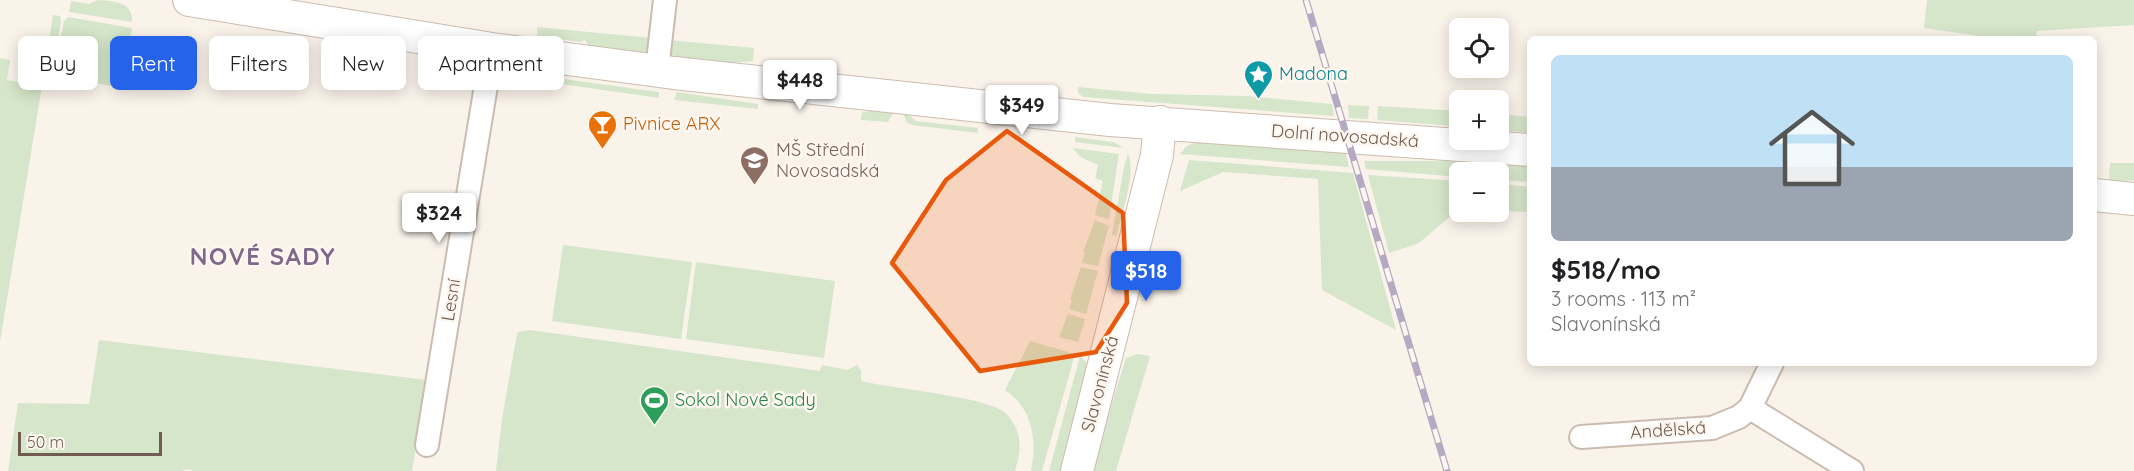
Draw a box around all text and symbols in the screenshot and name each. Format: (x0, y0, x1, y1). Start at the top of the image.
map controls (1449, 18, 1509, 222)
button: locate (1449, 18, 1509, 78)
chip: Buy (18, 36, 98, 90)
chip: Rent (110, 36, 197, 90)
chip: Filters (209, 36, 309, 90)
chip: New (321, 36, 406, 90)
chip: Apartment (418, 36, 564, 90)
place icon: Madona (1242, 58, 1274, 100)
pin: $448 (764, 60, 836, 111)
place label: Madona (1279, 62, 1348, 85)
text: $448 (777, 67, 823, 92)
pin: $349 (986, 85, 1058, 136)
button: + (1449, 90, 1509, 150)
text: $349 (999, 92, 1045, 117)
icon: home (1758, 94, 1866, 202)
bar icon: Pivnice ARX (586, 108, 618, 150)
place label: Pivnice ARX (623, 112, 720, 135)
street label: Dolní novosadská (1270, 119, 1420, 152)
place label: MŠ Střední Novosadská (776, 138, 880, 182)
school or university icon: MŠ Střední Novosadská (739, 144, 771, 186)
button: − (1449, 162, 1509, 222)
pin: $324 (403, 193, 475, 244)
text: $324 (416, 200, 462, 225)
district label: NOVÉ SADY (190, 241, 336, 271)
pin: $518 (1110, 251, 1182, 302)
text: $518/mo (1551, 253, 1661, 286)
text: $518 (1125, 258, 1167, 283)
street label: Lesní (436, 277, 465, 323)
text: 3 rooms · 113 m² (1551, 286, 1696, 311)
text: Slavonínská (1551, 311, 1661, 336)
street label: Slavonínská (1076, 333, 1123, 435)
sports icon: Sokol Nové Sady (638, 384, 670, 426)
place label: Sokol Nové Sady (675, 388, 816, 411)
street label: Andělská (1629, 415, 1707, 444)
scale bar (18, 429, 162, 456)
text: 50 m (27, 432, 64, 452)

